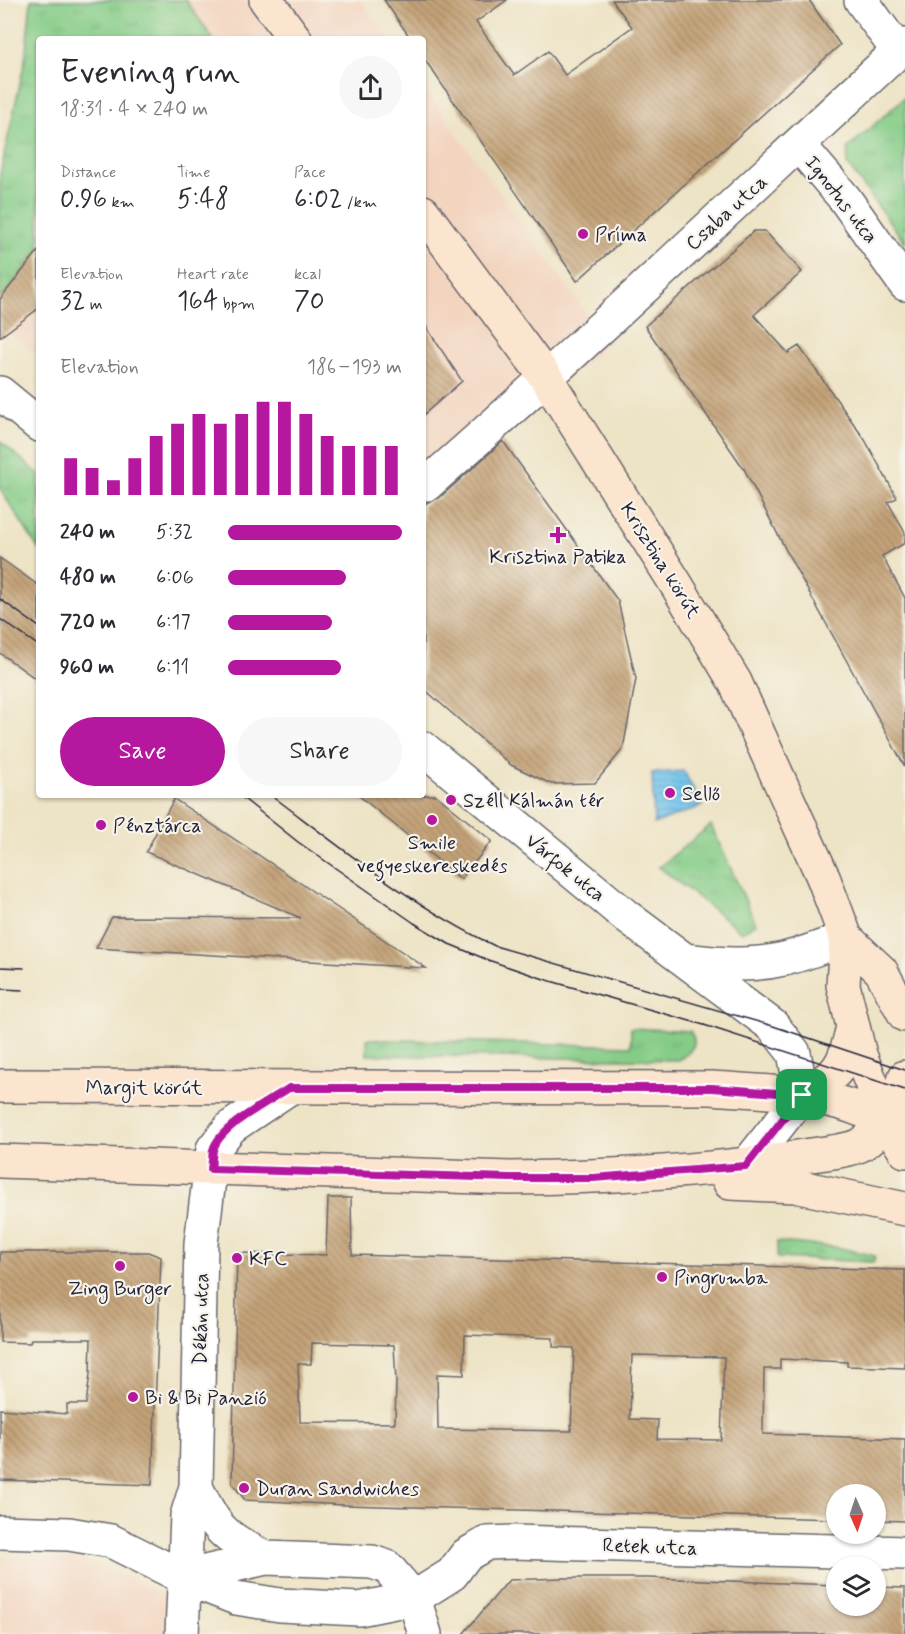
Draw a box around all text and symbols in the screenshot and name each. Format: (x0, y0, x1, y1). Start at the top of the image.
text: Evening run (60, 51, 240, 95)
button: share (339, 56, 402, 119)
text: 18:31 · 4 × 240 m (60, 96, 208, 123)
street label: Ignotus utca (798, 150, 884, 249)
text: Distance (60, 162, 116, 183)
text: Time (177, 162, 211, 183)
text: Pace (294, 162, 326, 183)
street label: Csaba utca (680, 169, 774, 257)
text: 0.96 (60, 183, 107, 217)
text: 5:48 (177, 183, 229, 217)
text: 6:02 (294, 183, 343, 217)
text: km (107, 192, 135, 213)
text: /km (343, 192, 377, 213)
place label: Príma (595, 222, 647, 249)
marker: Príma (576, 227, 590, 241)
text: Elevation (60, 264, 123, 285)
text: Heart rate (177, 264, 249, 285)
text: kcal (294, 264, 321, 285)
text: 32 (60, 285, 85, 319)
text: 164 (177, 285, 218, 319)
text: 70 (294, 285, 325, 319)
text: m (85, 294, 103, 315)
text: bpm (218, 294, 255, 315)
text: Elevation (60, 354, 139, 381)
text: 186–193 m (307, 354, 402, 381)
street label: Krisztina körút (613, 498, 706, 624)
text: 240 m (60, 519, 115, 546)
text: 5:32 (156, 519, 193, 546)
marker: Krisztina Patika (551, 528, 565, 542)
place label: Krisztina Patika (489, 544, 627, 571)
text: 480 m (60, 564, 116, 591)
text: 6:06 (156, 564, 194, 591)
text: 720 m (60, 609, 116, 636)
text: 6:17 (156, 609, 191, 636)
text: 960 m (60, 654, 114, 681)
text: 6:11 (156, 654, 189, 681)
button: Save (60, 717, 225, 786)
button: Share (237, 717, 402, 786)
place label: Sellő (682, 781, 720, 808)
marker: Sellő (663, 786, 677, 800)
place label: Széll Kálmán tér (463, 788, 604, 815)
marker: Széll Kálmán tér (444, 793, 458, 807)
place label: Pénztárca (113, 813, 202, 840)
marker: Smile vegyeskereskedés (425, 813, 439, 827)
marker: Pénztárca (94, 818, 108, 832)
street label: Várfok utca (518, 828, 611, 910)
place label: Smile vegyeskereskedés (357, 830, 508, 882)
pin (776, 1069, 827, 1120)
street label: Margit körút (86, 1075, 203, 1103)
icon: arrive (785, 1078, 818, 1111)
place label: KFC (249, 1246, 287, 1273)
marker: KFC (230, 1251, 244, 1265)
marker: Zing Burger (113, 1259, 127, 1273)
place label: Pingrumba (674, 1265, 769, 1293)
marker: Pingrumba (655, 1270, 669, 1284)
street label: Dékán utca (187, 1273, 216, 1365)
place label: Zing Burger (68, 1276, 172, 1304)
place label: Bi & Bi Panzió (145, 1385, 267, 1412)
marker: Bi & Bi Panzió (126, 1390, 140, 1404)
place label: Duran Sandwiches (256, 1476, 419, 1503)
marker: Duran Sandwiches (237, 1481, 251, 1495)
north arrow (826, 1484, 886, 1544)
map controls (826, 1484, 886, 1616)
street label: Retek utca (602, 1532, 698, 1563)
button: layers (826, 1556, 886, 1616)

